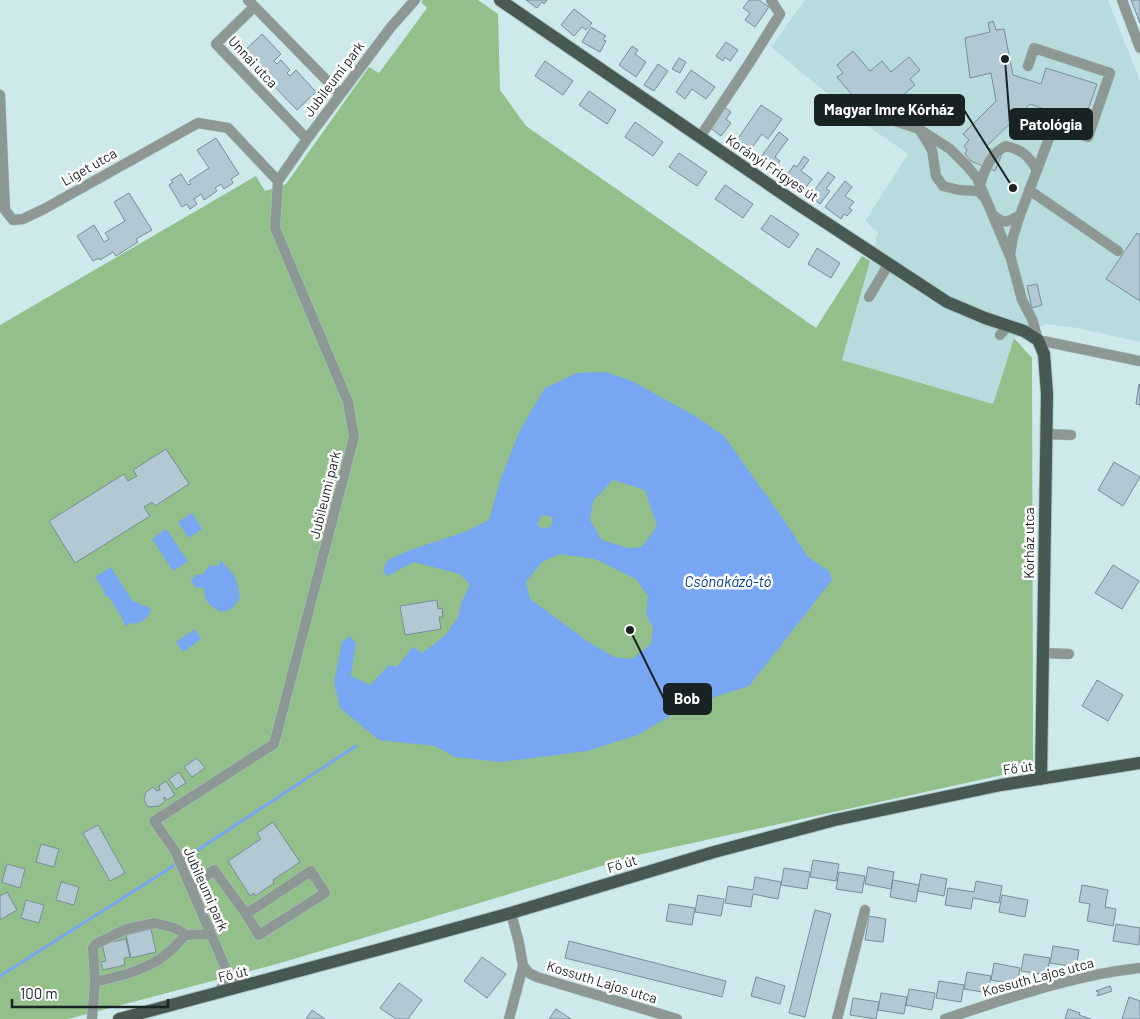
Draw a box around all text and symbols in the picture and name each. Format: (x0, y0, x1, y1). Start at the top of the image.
street label: Unnai utca (225, 32, 282, 91)
street label: Jubileumi park (300, 38, 367, 120)
callout: Magyar Imre Kórház (815, 95, 964, 125)
text: Magyar Imre Kórház (824, 100, 954, 118)
callout: Patológia (1010, 109, 1092, 139)
text: Patológia (1020, 115, 1082, 133)
street label: Korányi Frigyes út (723, 130, 822, 205)
street label: Liget utca (58, 144, 119, 189)
street label: Jubileumi park (305, 449, 344, 541)
street label: Kórház utca (1020, 507, 1037, 579)
water label: Csónakázó-tó (685, 572, 772, 590)
callout: Bob (664, 684, 711, 714)
text: Bob (674, 689, 700, 707)
street label: Fő út (1002, 757, 1034, 778)
street label: Jubileumi park (180, 844, 233, 933)
street label: Fő út (605, 851, 639, 876)
street label: Kossuth Lajos utca (980, 953, 1095, 1000)
street label: Kossuth Lajos utca (545, 957, 659, 1006)
street label: Fő út (216, 962, 250, 985)
scale bar (12, 976, 169, 1008)
text: 100 m (20, 984, 58, 1002)

